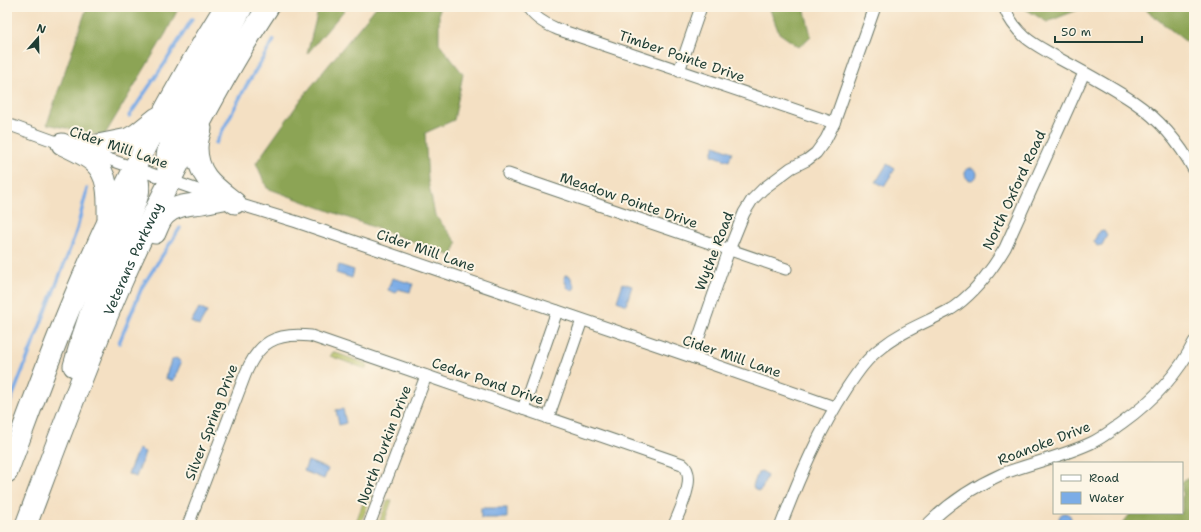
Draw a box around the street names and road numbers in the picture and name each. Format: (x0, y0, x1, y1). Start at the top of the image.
street label: Timber Pointe Drive (616, 26, 748, 86)
street label: Cider Mill Lane (67, 122, 171, 172)
street label: North Oxford Road (978, 127, 1050, 253)
street label: Meadow Pointe Drive (558, 168, 700, 232)
street label: Veterans Parkway (99, 199, 167, 318)
street label: Wythe Road (691, 209, 737, 293)
street label: Cider Mill Lane (374, 225, 478, 275)
street label: Cider Mill Lane (680, 331, 784, 381)
street label: Cedar Pond Drive (429, 353, 547, 409)
street label: Silver Spring Drive (181, 361, 241, 483)
street label: North Durkin Drive (353, 382, 415, 507)
street label: Roanoke Drive (995, 417, 1093, 469)

